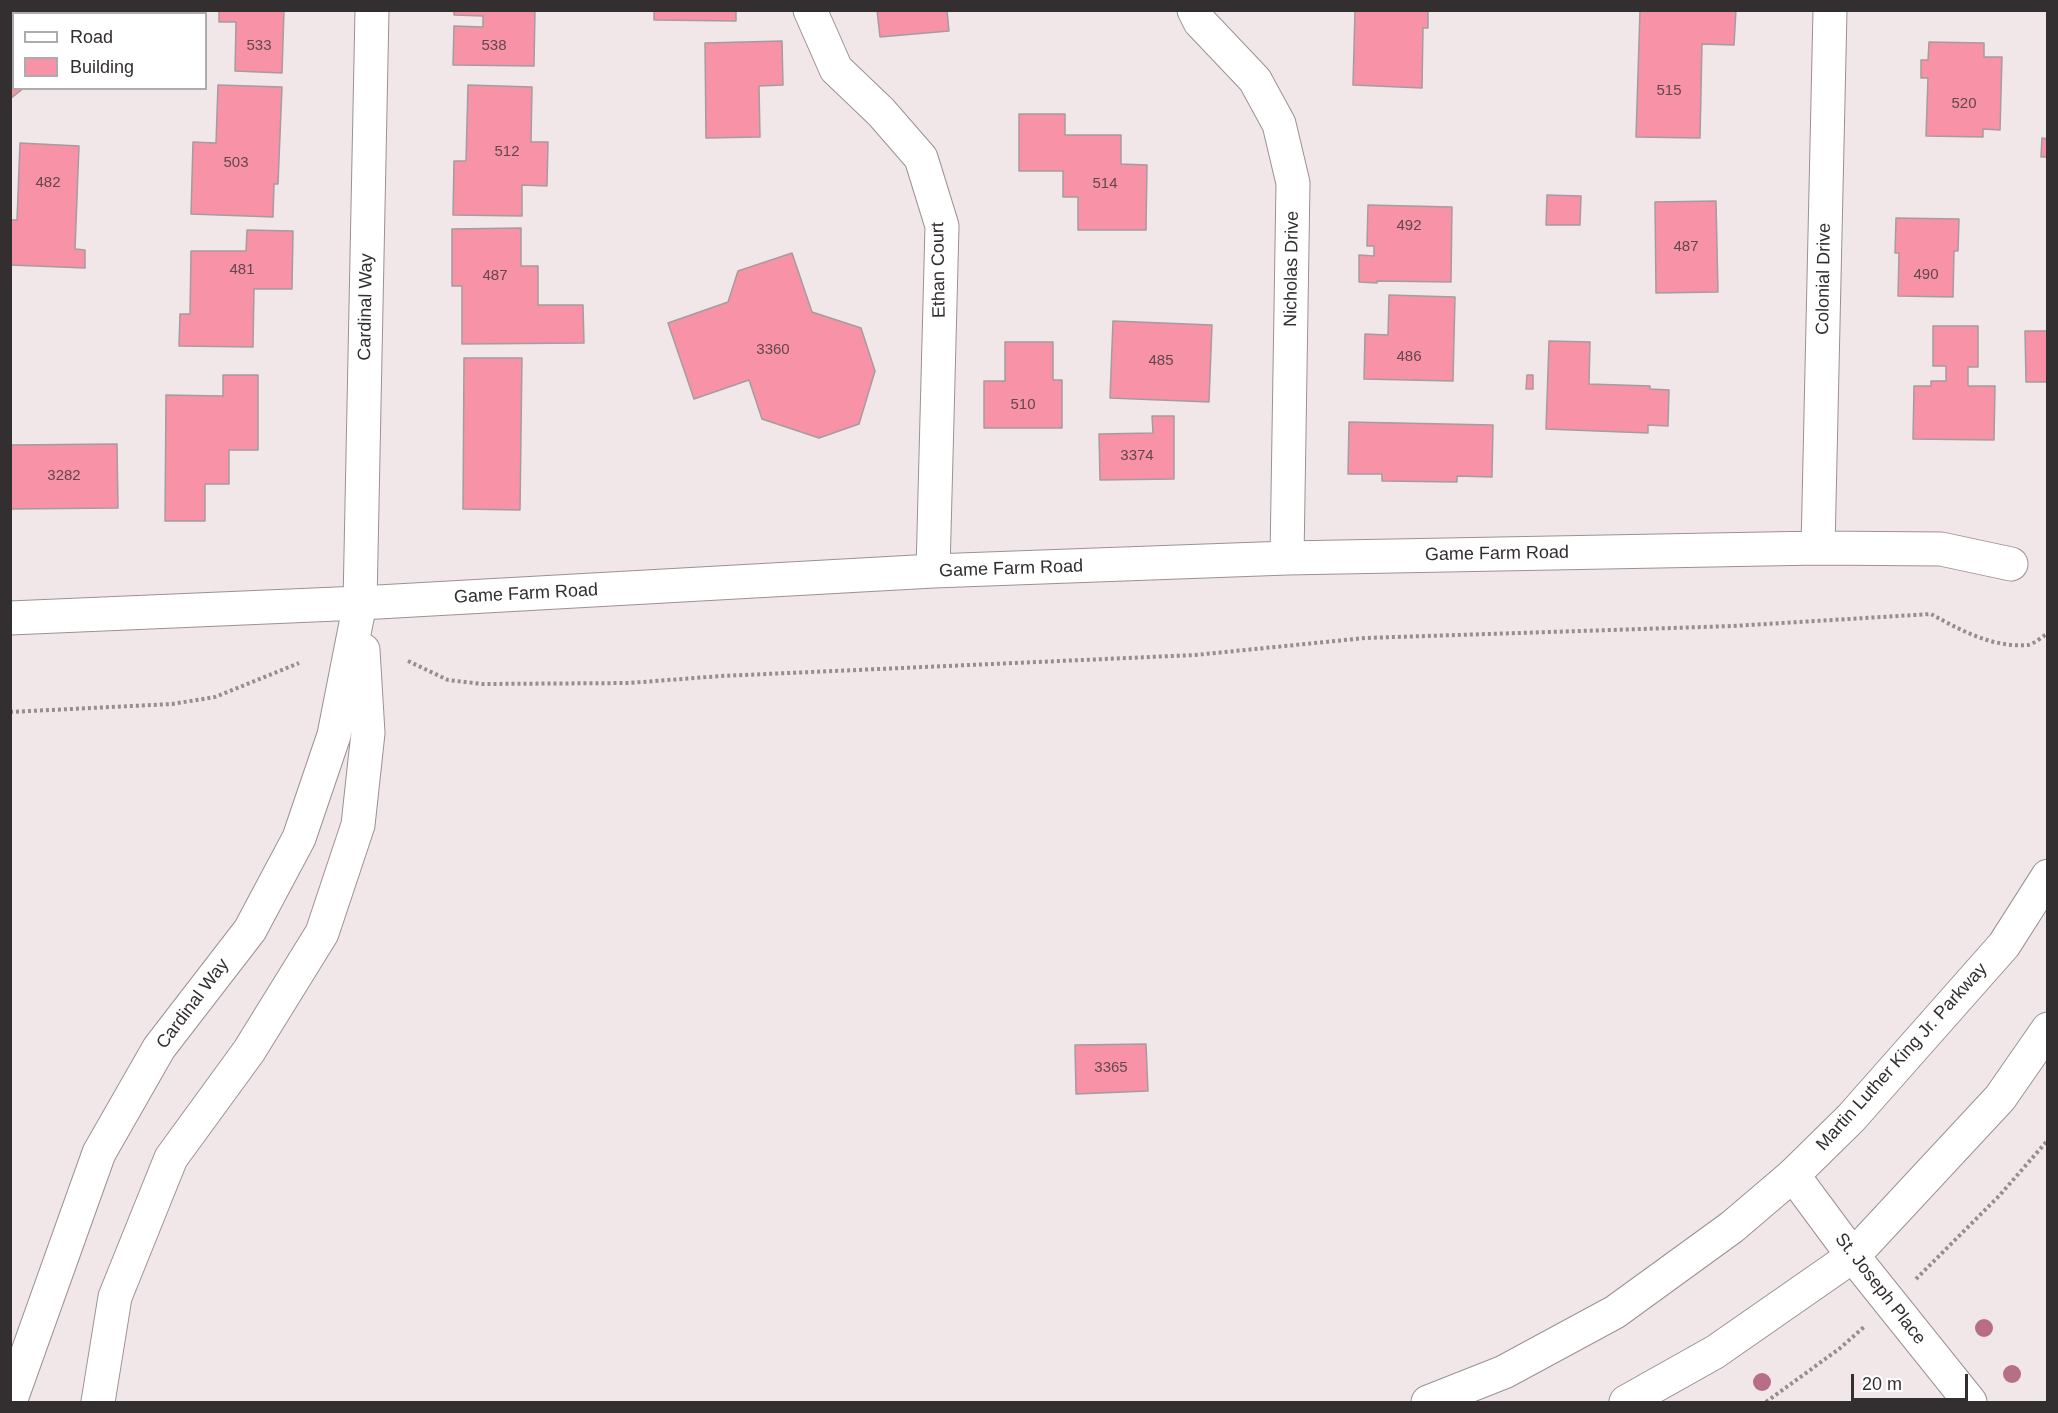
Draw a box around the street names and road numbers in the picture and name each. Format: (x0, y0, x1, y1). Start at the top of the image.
street label: Nicholas Drive (1280, 211, 1304, 327)
street label: Ethan Court (927, 222, 951, 318)
street label: Colonial Drive (1812, 223, 1836, 335)
street label: Cardinal Way (354, 253, 378, 361)
street label: Game Farm Road (1425, 542, 1569, 566)
street label: Game Farm Road (939, 556, 1083, 582)
street label: Game Farm Road (454, 579, 598, 609)
street label: Cardinal Way (152, 955, 234, 1053)
street label: Martin Luther King Jr. Parkway (1812, 959, 1992, 1155)
street label: St. Joseph Place (1830, 1229, 1930, 1349)

